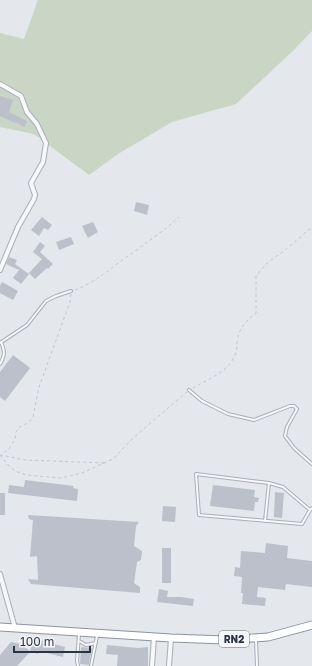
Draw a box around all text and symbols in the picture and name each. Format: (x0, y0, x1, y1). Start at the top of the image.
scale bar (14, 628, 90, 654)
road number: RN2 (219, 631, 249, 647)
text: 100 m (20, 634, 54, 649)

